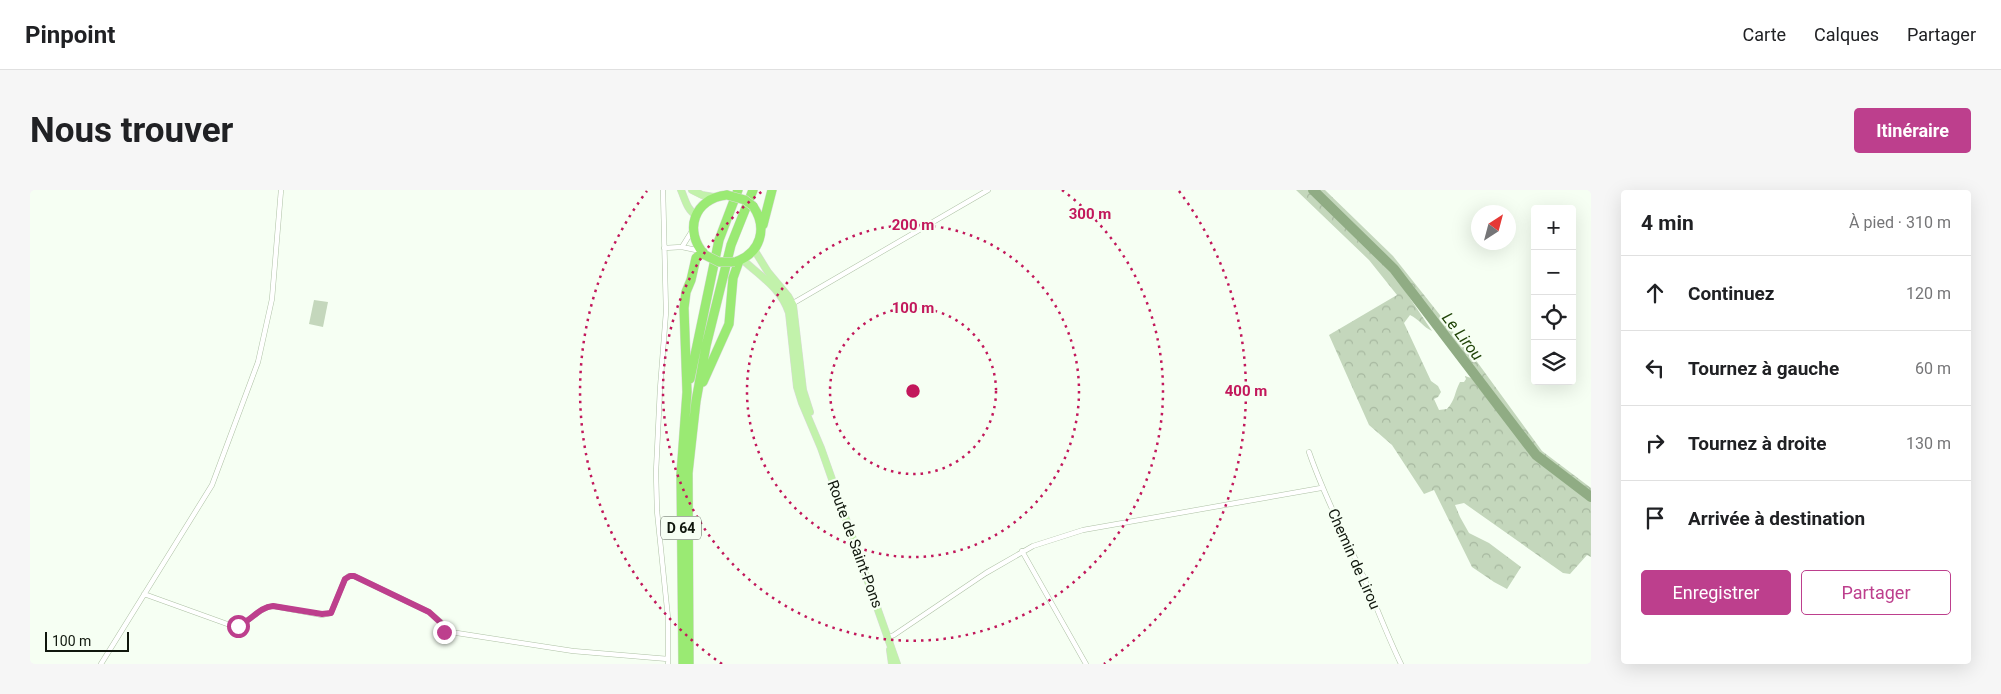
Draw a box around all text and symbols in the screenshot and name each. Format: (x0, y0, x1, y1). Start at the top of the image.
text: Pinpoint (25, 21, 115, 49)
text: Carte (1743, 24, 1786, 45)
text: Calques (1814, 24, 1879, 45)
text: Partager (1907, 24, 1976, 45)
button: Itinéraire (1854, 108, 1971, 153)
text: Nous trouver (30, 110, 233, 151)
text: 300 m (1069, 205, 1111, 223)
north arrow (1471, 205, 1516, 250)
map controls (1531, 205, 1576, 385)
button: + (1531, 205, 1576, 250)
text: 4 min (1641, 211, 1694, 235)
text: À pied · 310 m (1849, 213, 1951, 232)
text: 200 m (892, 216, 934, 234)
button: − (1531, 250, 1576, 295)
icon: ahead (1641, 279, 1669, 307)
text: Continuez (1688, 282, 1774, 305)
text: 120 m (1906, 284, 1951, 303)
button: locate (1531, 295, 1576, 340)
text: 100 m (892, 299, 934, 317)
water label: Le Lirou (1438, 309, 1487, 364)
button: layers (1531, 340, 1576, 385)
icon: left (1641, 354, 1669, 382)
text: Tournez à gauche (1688, 357, 1839, 380)
text: 60 m (1915, 359, 1951, 378)
centre of rings (904, 382, 922, 400)
text: 400 m (1225, 382, 1267, 400)
icon: right (1641, 429, 1669, 457)
text: Tournez à droite (1688, 432, 1827, 455)
text: 130 m (1906, 434, 1951, 453)
street label: Route de Saint-Pons (823, 478, 887, 610)
icon: arrive (1641, 504, 1669, 532)
street label: Chemin de Lirou (1324, 506, 1384, 612)
text: Arrivée à destination (1688, 507, 1865, 530)
road number: D 64 (661, 516, 701, 539)
button: Enregistrer (1641, 570, 1791, 615)
button: Partager (1801, 570, 1951, 615)
route start (227, 615, 250, 638)
route end (433, 621, 456, 644)
scale bar (45, 629, 129, 652)
text: 100 m (52, 633, 91, 649)

